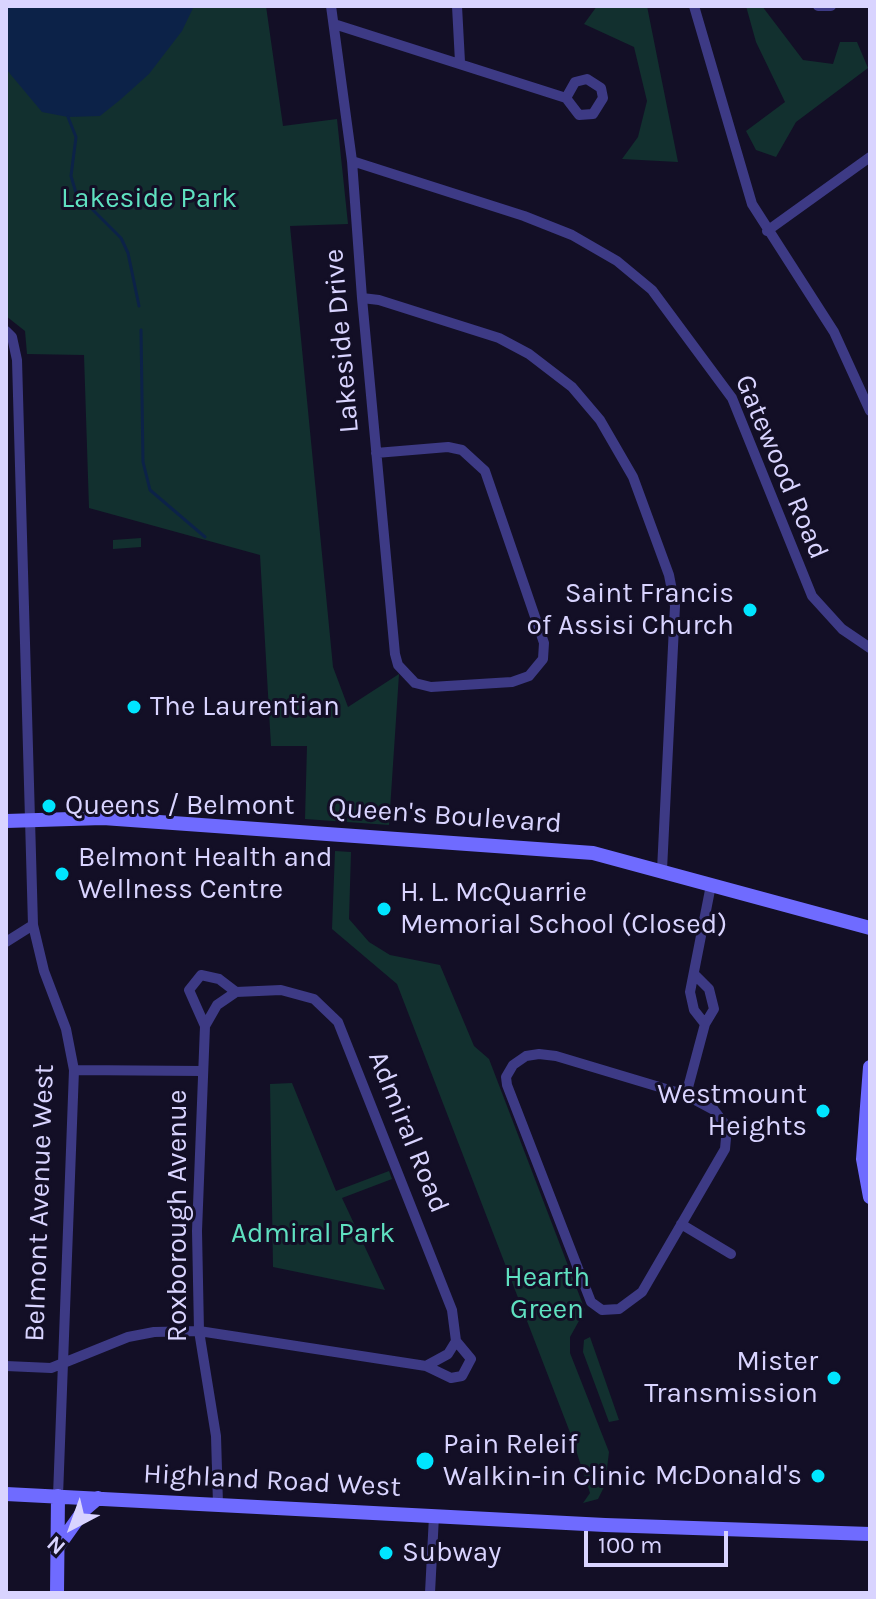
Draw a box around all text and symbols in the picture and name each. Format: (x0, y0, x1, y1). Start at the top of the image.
park label: Lakeside Park (61, 182, 237, 216)
street label: Lakeside Drive (317, 248, 367, 434)
street label: Gatewood Road (727, 370, 835, 564)
place label: Saint Francis of Assisi Church (526, 577, 734, 643)
marker: Saint Francis of Assisi Church (741, 601, 759, 619)
place label: The Laurentian (150, 690, 340, 724)
marker: The Laurentian (125, 698, 143, 716)
place label: Queens / Belmont (65, 789, 294, 823)
street label: Queen's Boulevard (327, 791, 563, 841)
marker: Queens / Belmont (40, 797, 58, 815)
place label: Belmont Health and Wellness Centre (78, 841, 333, 907)
marker: Belmont Health and Wellness Centre (53, 865, 71, 883)
place label: H. L. McQuarrie Memorial School (Closed) (400, 876, 727, 942)
marker: H. L. McQuarrie Memorial School (Closed) (375, 900, 393, 918)
street label: Admiral Road (360, 1046, 456, 1218)
street label: Belmont Avenue West (18, 1064, 62, 1342)
place label: Westmount Heights (657, 1078, 807, 1144)
street label: Roxborough Avenue (161, 1090, 195, 1342)
marker: Westmount Heights (814, 1102, 832, 1120)
park label: Admiral Park (231, 1217, 395, 1251)
park label: Hearth Green (504, 1261, 590, 1327)
place label: Mister Transmission (644, 1345, 818, 1411)
marker: Mister Transmission (825, 1369, 843, 1387)
place label: Pain Releif Walkin-in Clinic (443, 1428, 646, 1494)
marker: Pain Releif Walkin-in Clinic (414, 1450, 436, 1472)
street label: Highland Road West (142, 1457, 402, 1505)
place label: McDonald's (655, 1459, 802, 1493)
marker: McDonald's (809, 1467, 827, 1485)
north arrow (32, 1487, 112, 1567)
scale bar (588, 1515, 732, 1565)
text: N (42, 1530, 71, 1560)
text: 100 m (598, 1531, 663, 1559)
place label: Subway (402, 1536, 501, 1570)
marker: Subway (377, 1544, 395, 1562)

